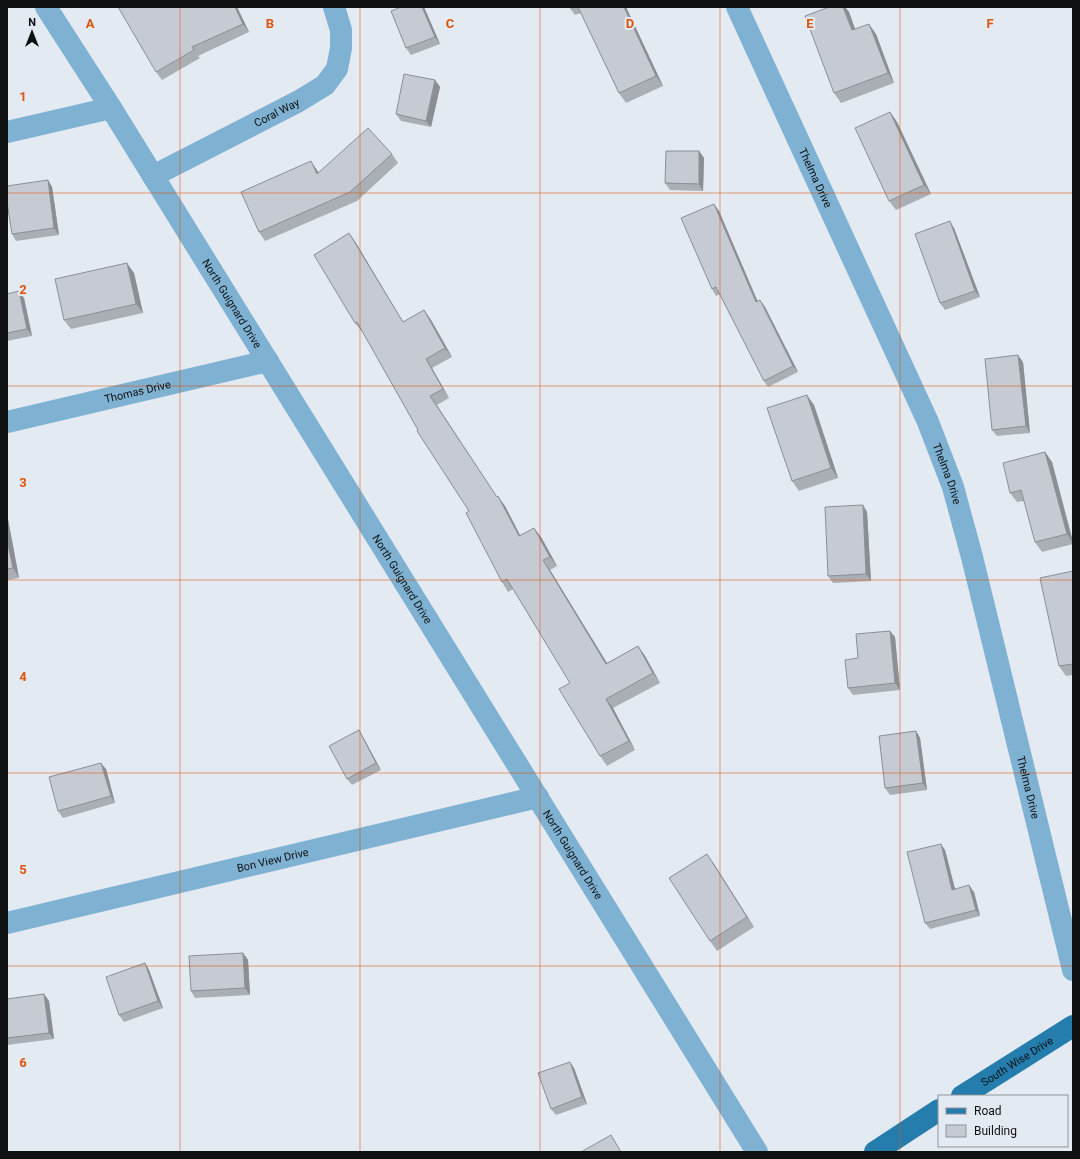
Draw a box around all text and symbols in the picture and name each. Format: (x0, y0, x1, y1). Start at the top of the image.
north arrow (12, 12, 52, 52)
text: N (28, 16, 36, 29)
text: A (86, 16, 95, 31)
text: B (266, 16, 274, 31)
text: C (446, 16, 455, 31)
text: D (626, 16, 634, 31)
text: E (806, 16, 814, 31)
text: F (986, 16, 994, 31)
text: 1 (19, 89, 27, 104)
street label: Coral Way (252, 96, 302, 130)
street label: Thelma Drive (796, 146, 835, 210)
street label: North Guignard Drive (199, 257, 264, 351)
text: 2 (19, 282, 27, 297)
street label: Thomas Drive (103, 378, 172, 406)
street label: Thelma Drive (930, 441, 963, 506)
text: 3 (19, 475, 27, 490)
street label: North Guignard Drive (370, 532, 435, 626)
text: 4 (19, 669, 27, 684)
street label: Thelma Drive (1014, 755, 1042, 820)
street label: North Guignard Drive (540, 808, 605, 902)
street label: Bon View Drive (236, 846, 310, 875)
text: 5 (19, 862, 27, 877)
street label: South Wise Drive (979, 1034, 1056, 1089)
text: 6 (19, 1055, 27, 1070)
legend (938, 1095, 1068, 1147)
text: Road (974, 1104, 1002, 1118)
text: Building (974, 1124, 1017, 1138)

